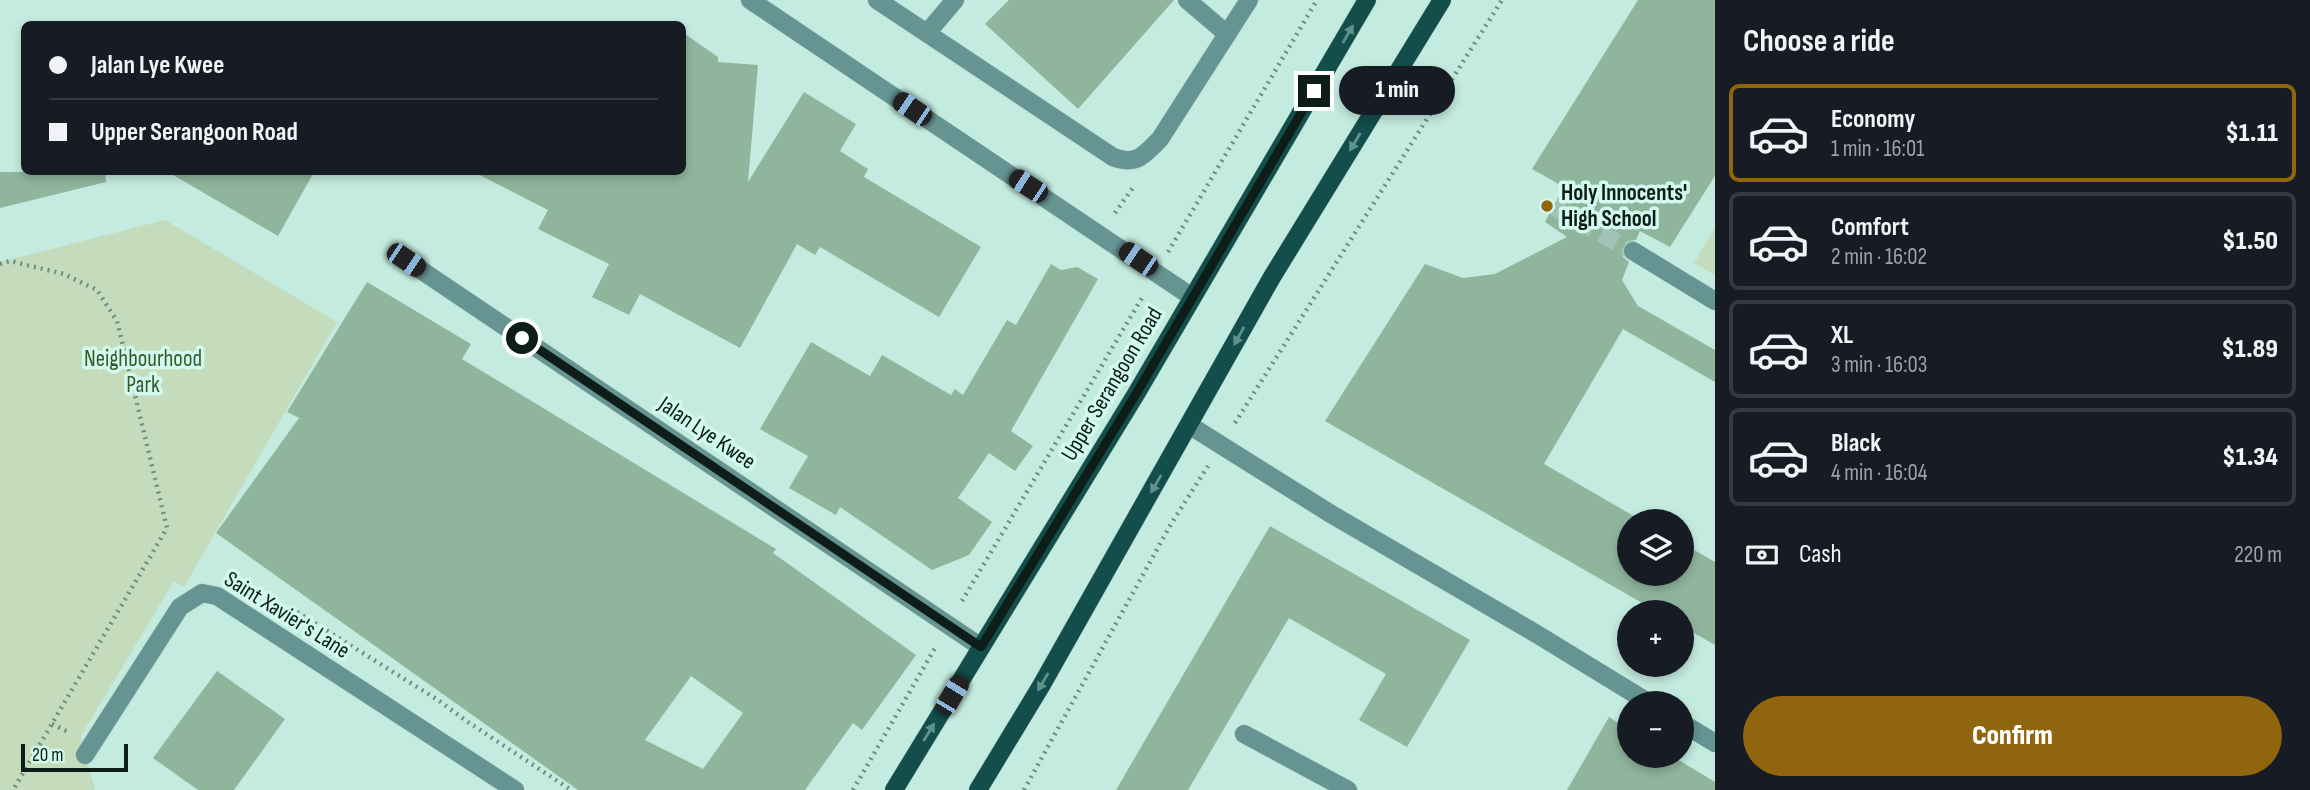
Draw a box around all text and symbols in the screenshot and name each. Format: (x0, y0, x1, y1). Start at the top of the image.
text: Choose a ride (1743, 22, 1895, 61)
one-way arrow (1342, 25, 1354, 44)
text: Jalan Lye Kwee (91, 50, 224, 81)
callout: 1 min (1338, 66, 1454, 116)
route end (1298, 75, 1330, 107)
text: 1 min (1375, 76, 1419, 104)
car (889, 89, 936, 129)
icon: car (1747, 102, 1810, 165)
text: Economy (1831, 104, 1915, 135)
text: Upper Serangoon Road (91, 117, 298, 148)
text: $1.11 (2225, 118, 2278, 149)
one-way arrow (1349, 132, 1361, 151)
text: 1 min · 16:01 (1831, 135, 1924, 163)
car (1005, 166, 1052, 206)
place label: Holy Innocents' High School (1561, 179, 1687, 233)
marker: Holy Innocents' High School (1539, 198, 1555, 214)
icon: car (1747, 210, 1810, 273)
text: Comfort (1831, 212, 1909, 243)
text: $1.50 (2222, 226, 2278, 257)
car (1115, 239, 1162, 279)
car (383, 240, 430, 280)
text: 2 min · 16:02 (1831, 243, 1927, 271)
street label: Upper Serangoon Road (1055, 302, 1169, 466)
icon: car (1747, 318, 1810, 381)
text: XL (1831, 320, 1853, 351)
route start (506, 322, 538, 354)
one-way arrow (1233, 326, 1245, 346)
text: $1.89 (2222, 334, 2278, 365)
park label: Neighbourhood Park (84, 345, 202, 399)
text: 3 min · 16:03 (1831, 351, 1927, 379)
street label: Jalan Lye Kwee (652, 390, 761, 476)
icon: car (1747, 426, 1810, 489)
text: Black (1831, 428, 1881, 459)
text: $1.34 (2222, 442, 2278, 473)
text: 4 min · 16:04 (1831, 459, 1927, 487)
one-way arrow (1150, 474, 1162, 494)
map controls (1617, 509, 1694, 768)
button: layers (1617, 509, 1694, 586)
icon: cash (1743, 536, 1781, 574)
text: Cash (1799, 539, 1842, 570)
text: 220 m (2234, 541, 2282, 569)
street label: Saint Xavier's Lane (219, 565, 355, 665)
button: + (1617, 600, 1694, 677)
car (933, 672, 972, 718)
one-way arrow (1037, 672, 1049, 692)
button: − (1617, 691, 1694, 768)
button: Confirm (1743, 696, 2282, 776)
one-way arrow (923, 722, 936, 741)
scale bar (21, 741, 128, 773)
text: 20 m (32, 744, 64, 767)

